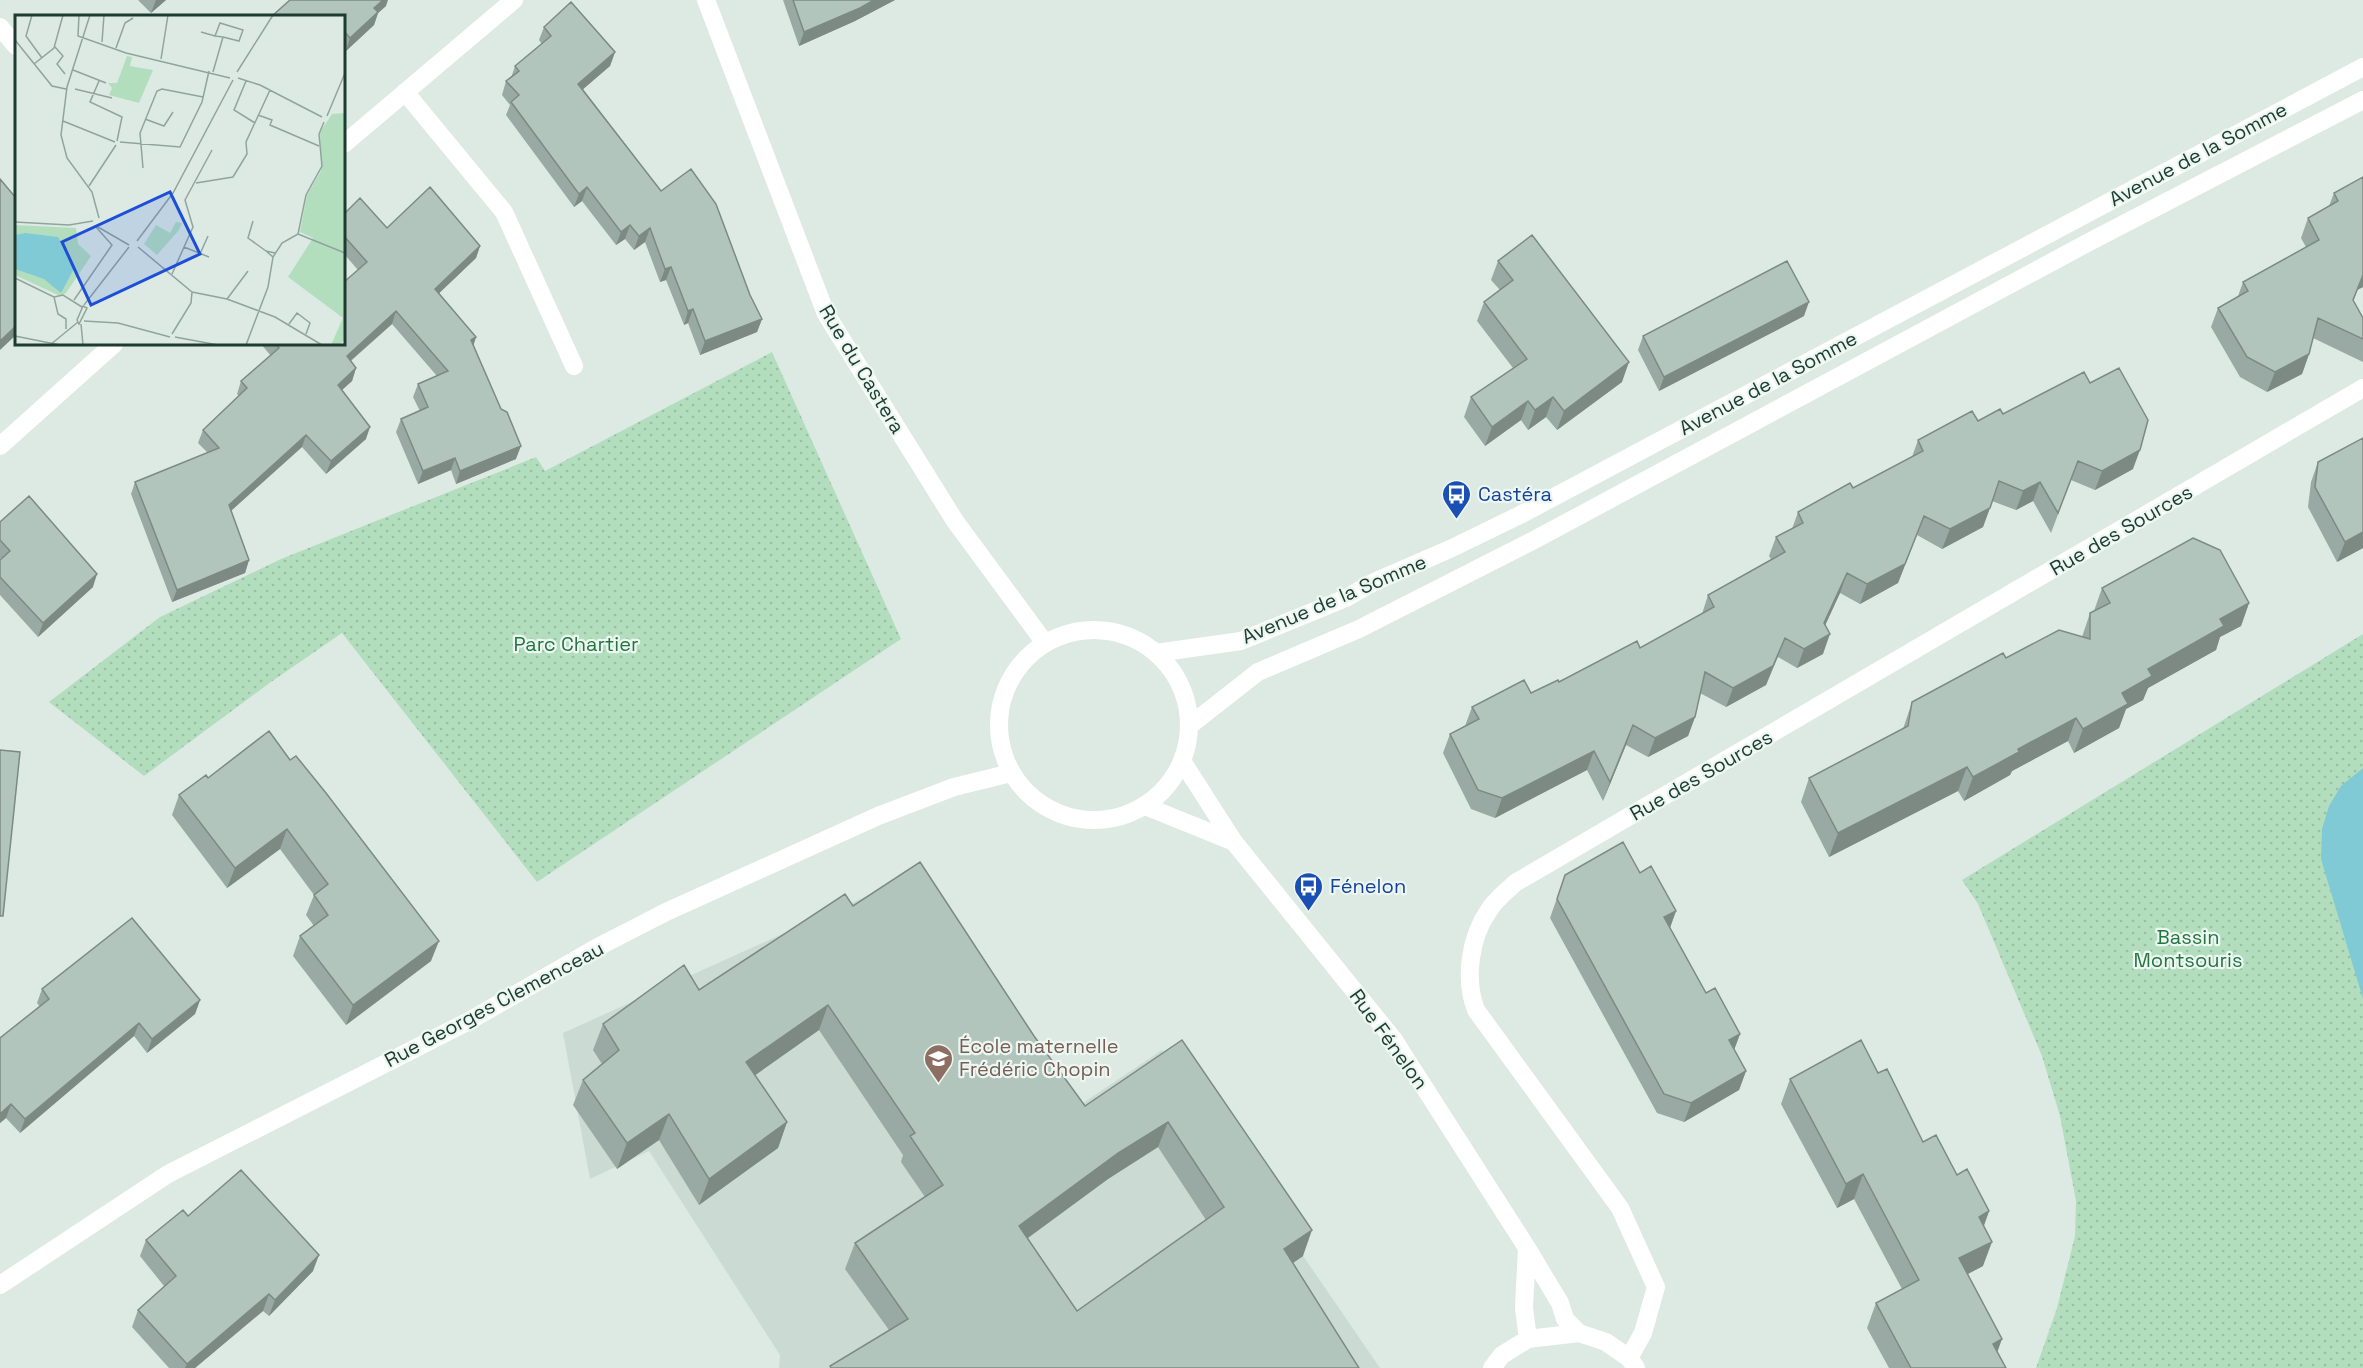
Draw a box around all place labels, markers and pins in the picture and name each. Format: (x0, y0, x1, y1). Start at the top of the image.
bus stop icon: Castéra (1441, 478, 1473, 520)
place label: Castéra (1478, 481, 1552, 507)
bus stop icon: Fénelon (1293, 870, 1325, 912)
place label: Fénelon (1330, 873, 1406, 899)
place label: École maternelle Frédéric Chopin (959, 1033, 1119, 1082)
school or university icon: École maternelle Frédéric Chopin (922, 1042, 954, 1084)

